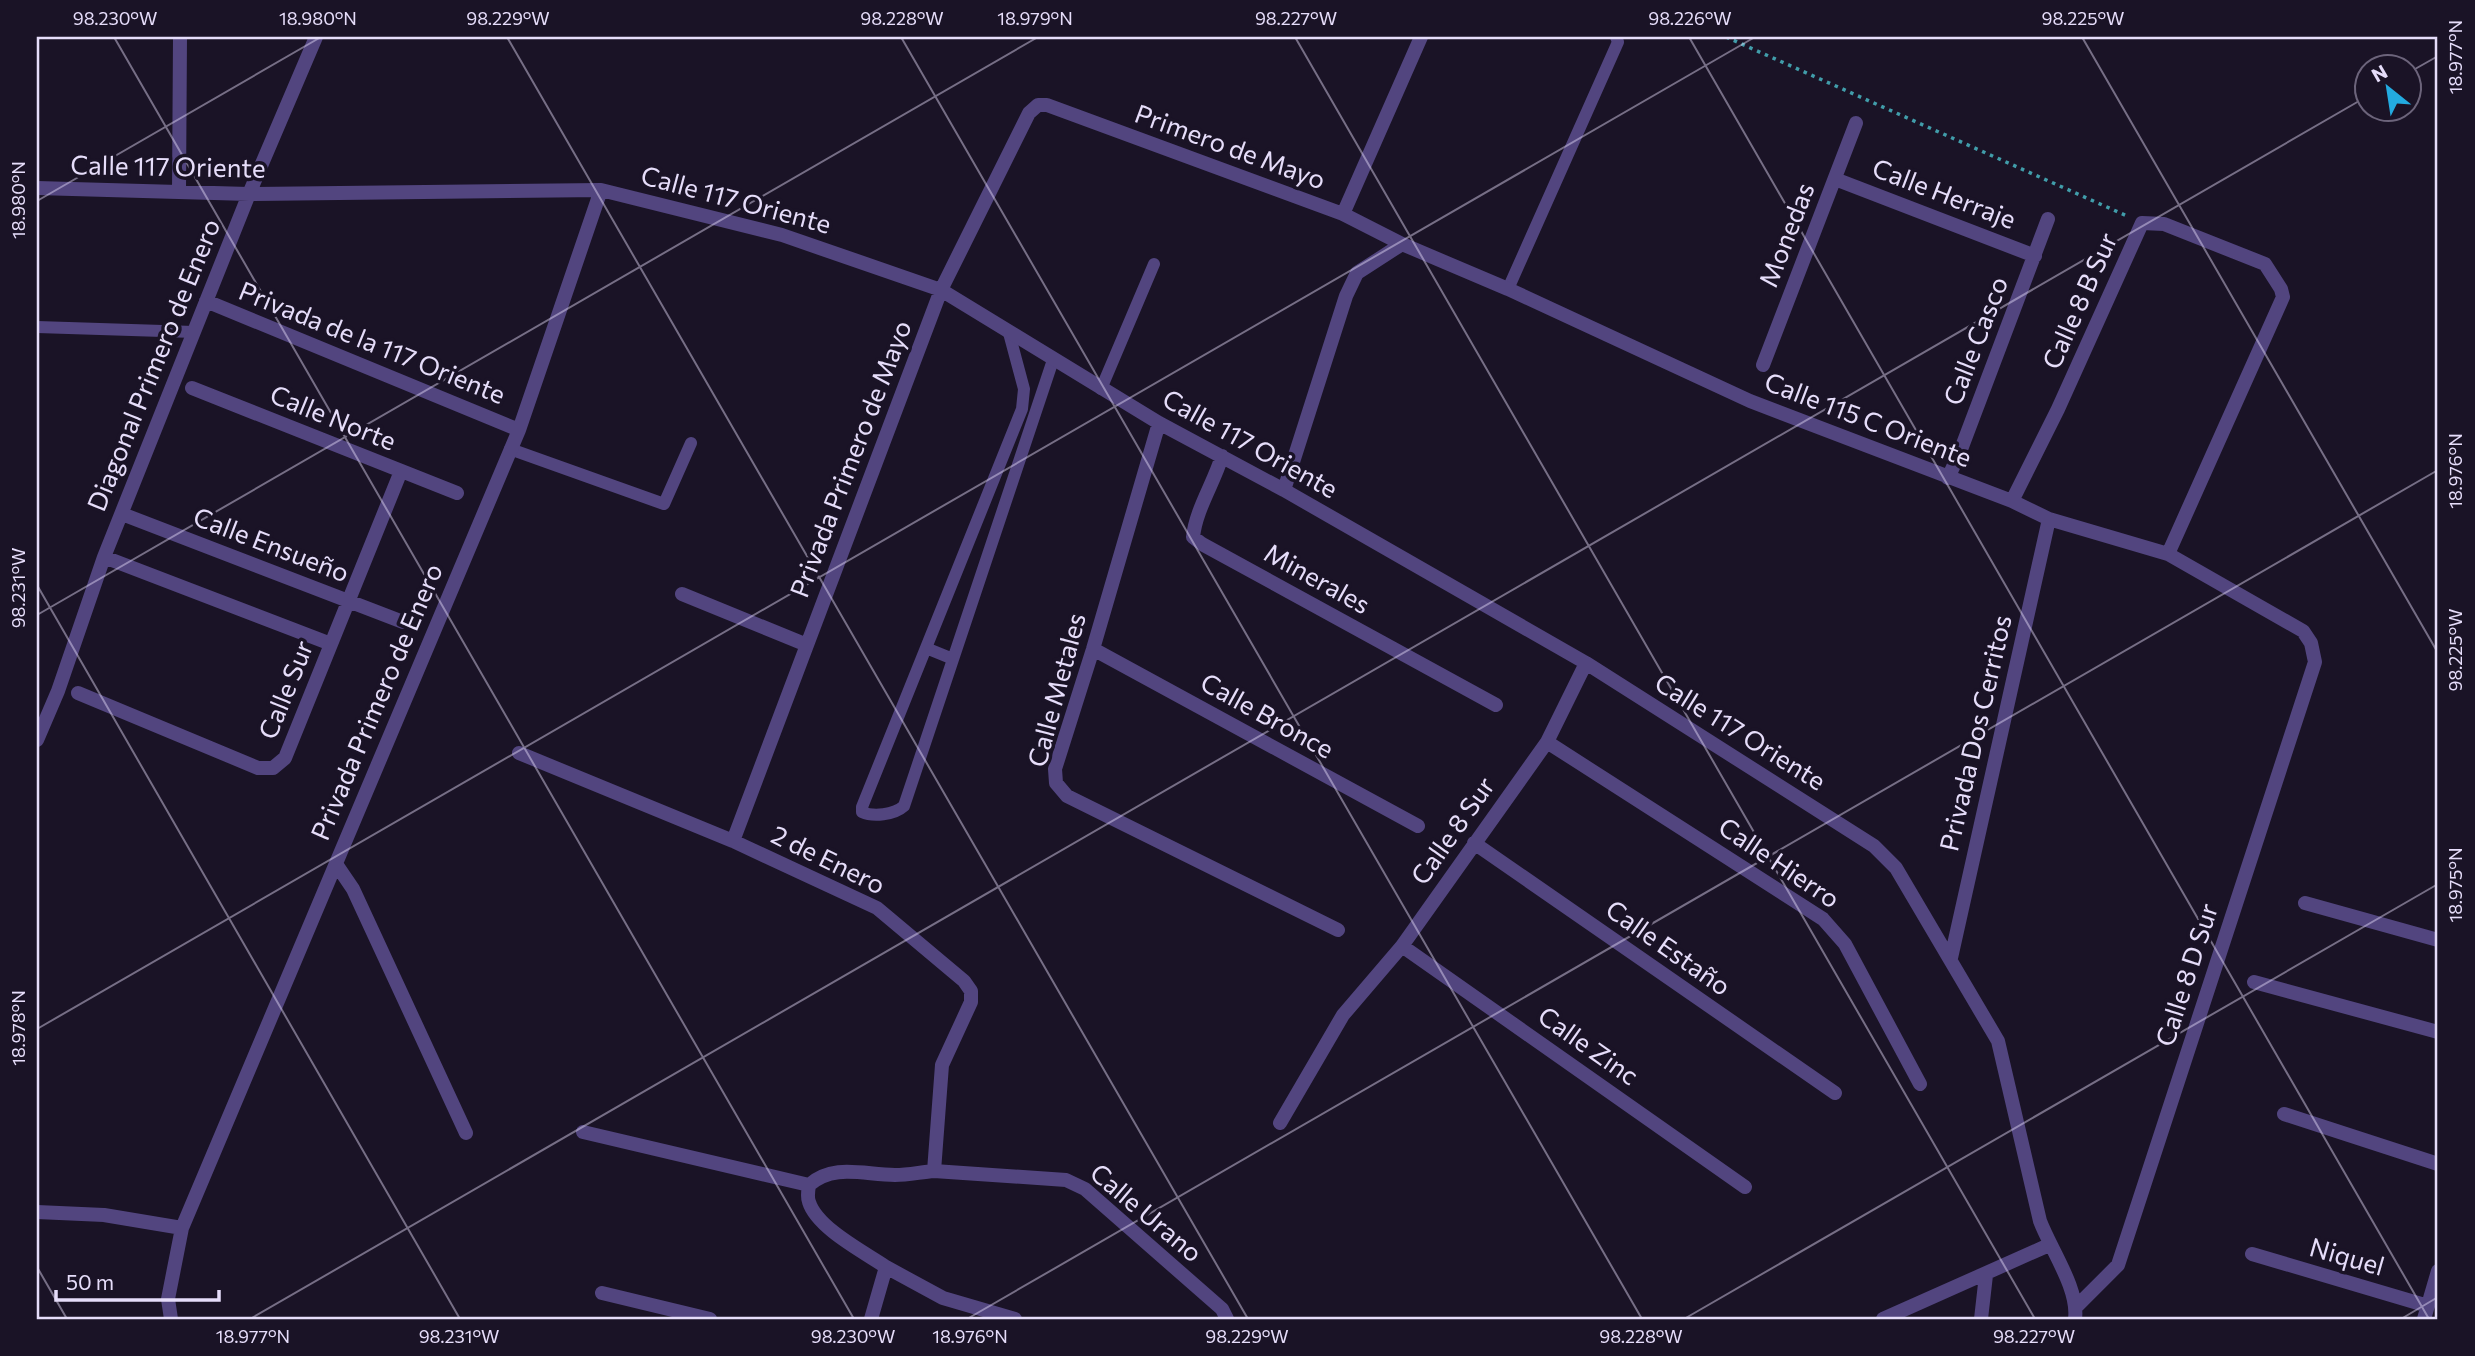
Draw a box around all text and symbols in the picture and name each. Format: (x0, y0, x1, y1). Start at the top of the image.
text: 98.230°W (73, 7, 157, 29)
text: 18.980°N (279, 7, 357, 29)
text: 98.229°W (466, 7, 550, 29)
text: 98.228°W (860, 7, 944, 29)
text: 18.979°N (997, 7, 1073, 29)
text: 98.227°W (1255, 7, 1337, 29)
text: 98.226°W (1648, 7, 1732, 29)
text: 98.225°W (2042, 7, 2124, 29)
text: 18.977°N (2444, 20, 2466, 94)
north arrow (2352, 52, 2422, 122)
text: N (2367, 59, 2391, 86)
street label: Primero de Mayo (1131, 97, 1330, 194)
street label: Calle 117 Oriente (70, 148, 266, 183)
street label: Calle Herraje (1869, 151, 2021, 234)
street label: Calle 117 Oriente (638, 158, 835, 239)
text: 18.980°N (7, 161, 29, 239)
street label: Monedas (1752, 178, 1820, 291)
street label: Diagonal Primero de Enero (80, 214, 225, 515)
street label: Calle 8 B Sur (2035, 227, 2122, 373)
street label: Calle Casco (1936, 272, 2013, 409)
street label: Privada de la 117 Oriente (235, 274, 510, 409)
street label: Privada Primero de Mayo (782, 316, 917, 601)
street label: Calle 115 C Oriente (1761, 365, 1976, 472)
street label: Calle Norte (266, 377, 401, 456)
street label: Calle 117 Oriente (1158, 382, 1344, 504)
text: 18.976°N (2444, 433, 2466, 509)
street label: Calle Ensueño (189, 500, 354, 587)
street label: Minerales (1259, 536, 1376, 619)
text: 98.231°W (7, 548, 29, 628)
street label: Privada Primero de Enero (303, 559, 448, 844)
street label: Calle Metales (1020, 609, 1091, 770)
text: 98.225°W (2444, 609, 2466, 691)
street label: Privada Dos Cerritos (1932, 612, 2017, 854)
street label: Calle Sur (251, 636, 318, 743)
street label: Calle Bronce (1196, 665, 1340, 764)
street label: Calle 117 Oriente (1650, 666, 1832, 796)
street label: Calle 8 Sur (1403, 770, 1500, 890)
street label: Calle Hierro (1714, 810, 1846, 913)
street label: 2 de Enero (767, 818, 891, 899)
text: 18.975°N (2444, 848, 2466, 922)
street label: Calle Estaño (1601, 892, 1737, 1001)
street label: Calle 8 D Sur (2148, 899, 2223, 1050)
text: 18.978°N (7, 990, 29, 1066)
street label: Calle Zinc (1533, 999, 1645, 1091)
street label: Calle Urano (1085, 1156, 1209, 1268)
street label: Niquel (2306, 1230, 2388, 1281)
scale bar (56, 1258, 219, 1302)
text: 50 m (66, 1269, 114, 1294)
text: 18.977°N (216, 1325, 290, 1347)
text: 98.231°W (419, 1325, 499, 1347)
text: 98.230°W (811, 1325, 895, 1347)
text: 18.976°N (932, 1325, 1008, 1347)
text: 98.229°W (1205, 1325, 1289, 1347)
text: 98.228°W (1599, 1325, 1683, 1347)
text: 98.227°W (1993, 1325, 2075, 1347)

